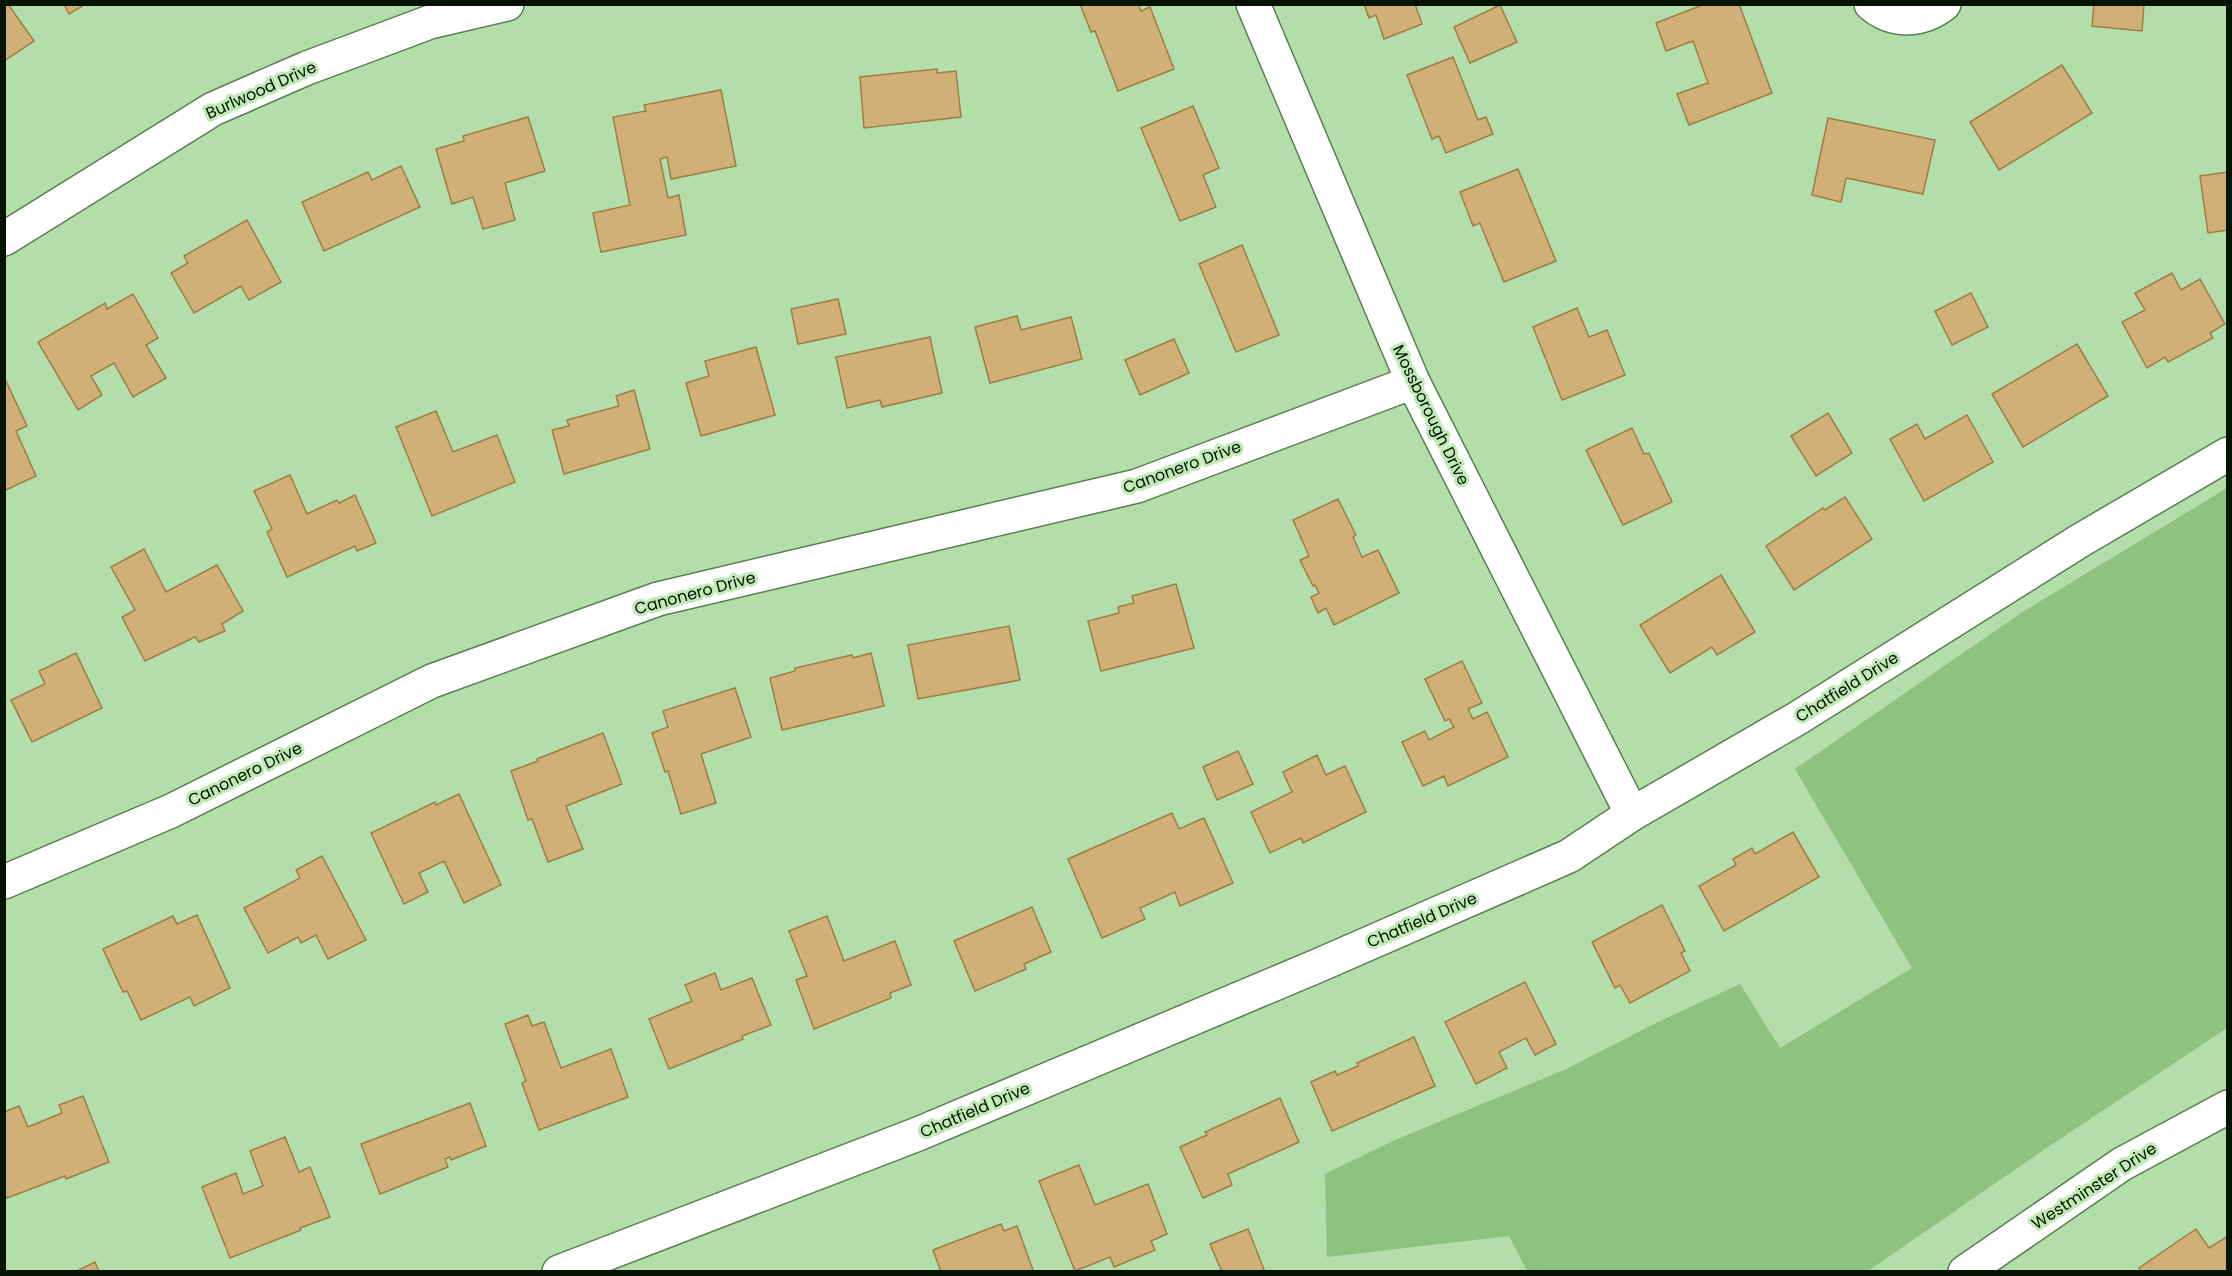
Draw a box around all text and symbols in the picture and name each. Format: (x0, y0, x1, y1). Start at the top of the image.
street label: Burlwood Drive (202, 55, 320, 125)
street label: Mossborough Drive (1387, 341, 1475, 489)
street label: Canonero Drive (1120, 435, 1244, 499)
street label: Canonero Drive (632, 566, 758, 620)
street label: Chatfield Drive (1791, 646, 1903, 728)
street label: Canonero Drive (184, 736, 306, 812)
street label: Chatfield Drive (1363, 886, 1481, 954)
street label: Chatfield Drive (916, 1076, 1034, 1144)
street label: Westminster Drive (2027, 1137, 2161, 1235)

